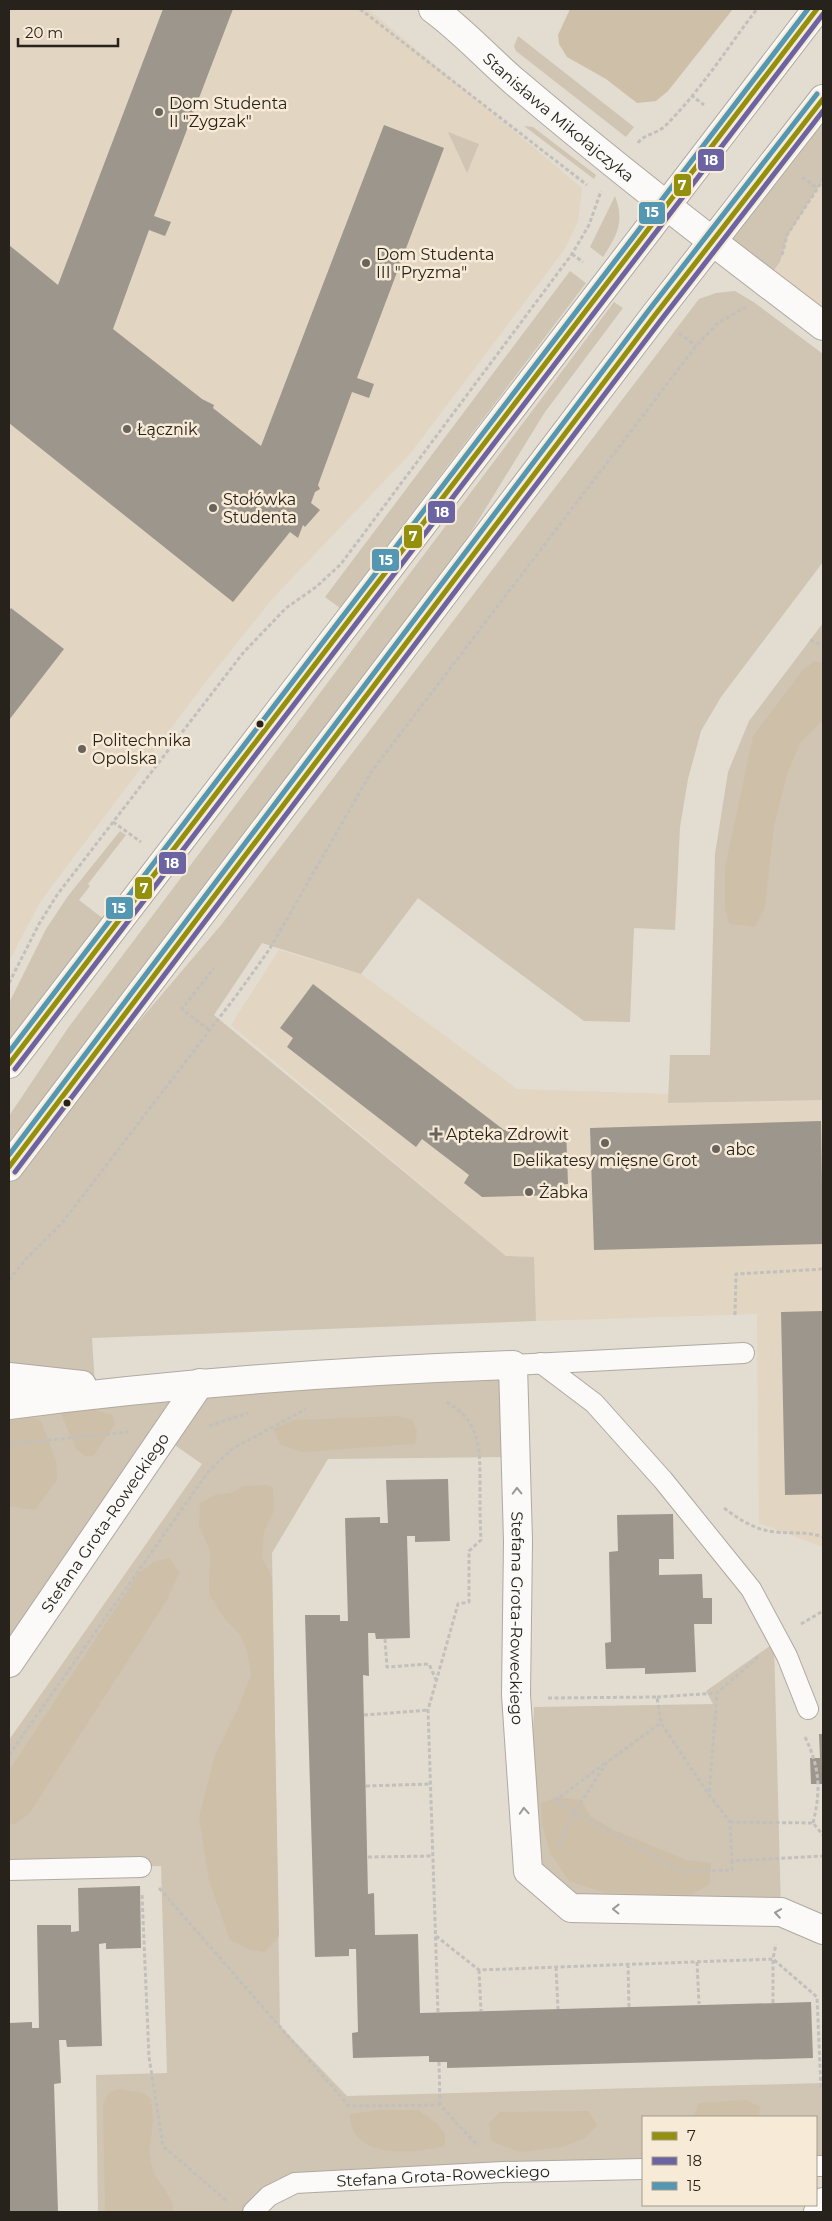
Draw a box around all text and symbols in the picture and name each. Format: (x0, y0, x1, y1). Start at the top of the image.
scale bar (18, 15, 118, 47)
text: 20 m (25, 23, 63, 42)
street label: Stanisława Mikołajczyka (479, 48, 638, 186)
place label: Dom Studenta II "Zygzak" (169, 94, 287, 131)
marker: Dom Studenta II "Zygzak" (153, 106, 165, 118)
line badge: 18 (697, 148, 725, 172)
text: 18 (704, 151, 718, 169)
line badge: 7 (673, 173, 692, 197)
text: 7 (678, 176, 687, 194)
line badge: 15 (638, 201, 666, 225)
text: 15 (645, 203, 659, 221)
place label: Dom Studenta III "Pryzma" (376, 245, 494, 282)
marker: Dom Studenta III "Pryzma" (360, 257, 372, 269)
place label: Łącznik (137, 420, 198, 439)
marker: Łącznik (121, 423, 133, 435)
place label: Stołówka Studenta (223, 490, 297, 527)
line badge: 18 (427, 500, 456, 524)
marker: Stołówka Studenta (207, 502, 219, 514)
text: 18 (435, 503, 449, 521)
line badge: 7 (403, 524, 423, 549)
text: 7 (409, 527, 418, 545)
line badge: 15 (371, 548, 400, 572)
text: 15 (379, 551, 393, 569)
unlabelled marker (255, 719, 265, 729)
place label: Politechnika Opolska (92, 731, 191, 768)
marker: Politechnika Opolska (76, 743, 88, 755)
line badge: 18 (158, 851, 187, 875)
text: 18 (165, 854, 179, 872)
line badge: 7 (134, 876, 153, 900)
text: 7 (140, 879, 149, 897)
line badge: 15 (105, 896, 134, 920)
text: 15 (112, 899, 126, 917)
unlabelled marker (62, 1098, 72, 1108)
place label: Apteka Zdrowit (446, 1125, 569, 1144)
marker: Apteka Zdrowit (430, 1128, 442, 1140)
marker: Delikatesy mięsne Grot (599, 1137, 611, 1149)
place label: abc (726, 1140, 755, 1159)
marker: abc (710, 1143, 722, 1155)
place label: Delikatesy mięsne Grot (512, 1151, 698, 1170)
place label: Żabka (539, 1183, 589, 1202)
marker: Żabka (523, 1186, 535, 1198)
street label: Stefana Grota-Roweckiego (37, 1429, 173, 1616)
one-way arrow (512, 1487, 522, 1494)
street label: Stefana Grota-Roweckiego (506, 1511, 528, 1726)
one-way arrow (518, 1806, 529, 1814)
one-way arrow (612, 1904, 620, 1914)
one-way arrow (774, 1908, 782, 1919)
legend (642, 2116, 817, 2206)
text: 7 (687, 2126, 696, 2145)
text: 18 (687, 2151, 702, 2170)
street label: Stefana Grota-Roweckiego (336, 2161, 550, 2190)
text: 15 (687, 2176, 701, 2195)

